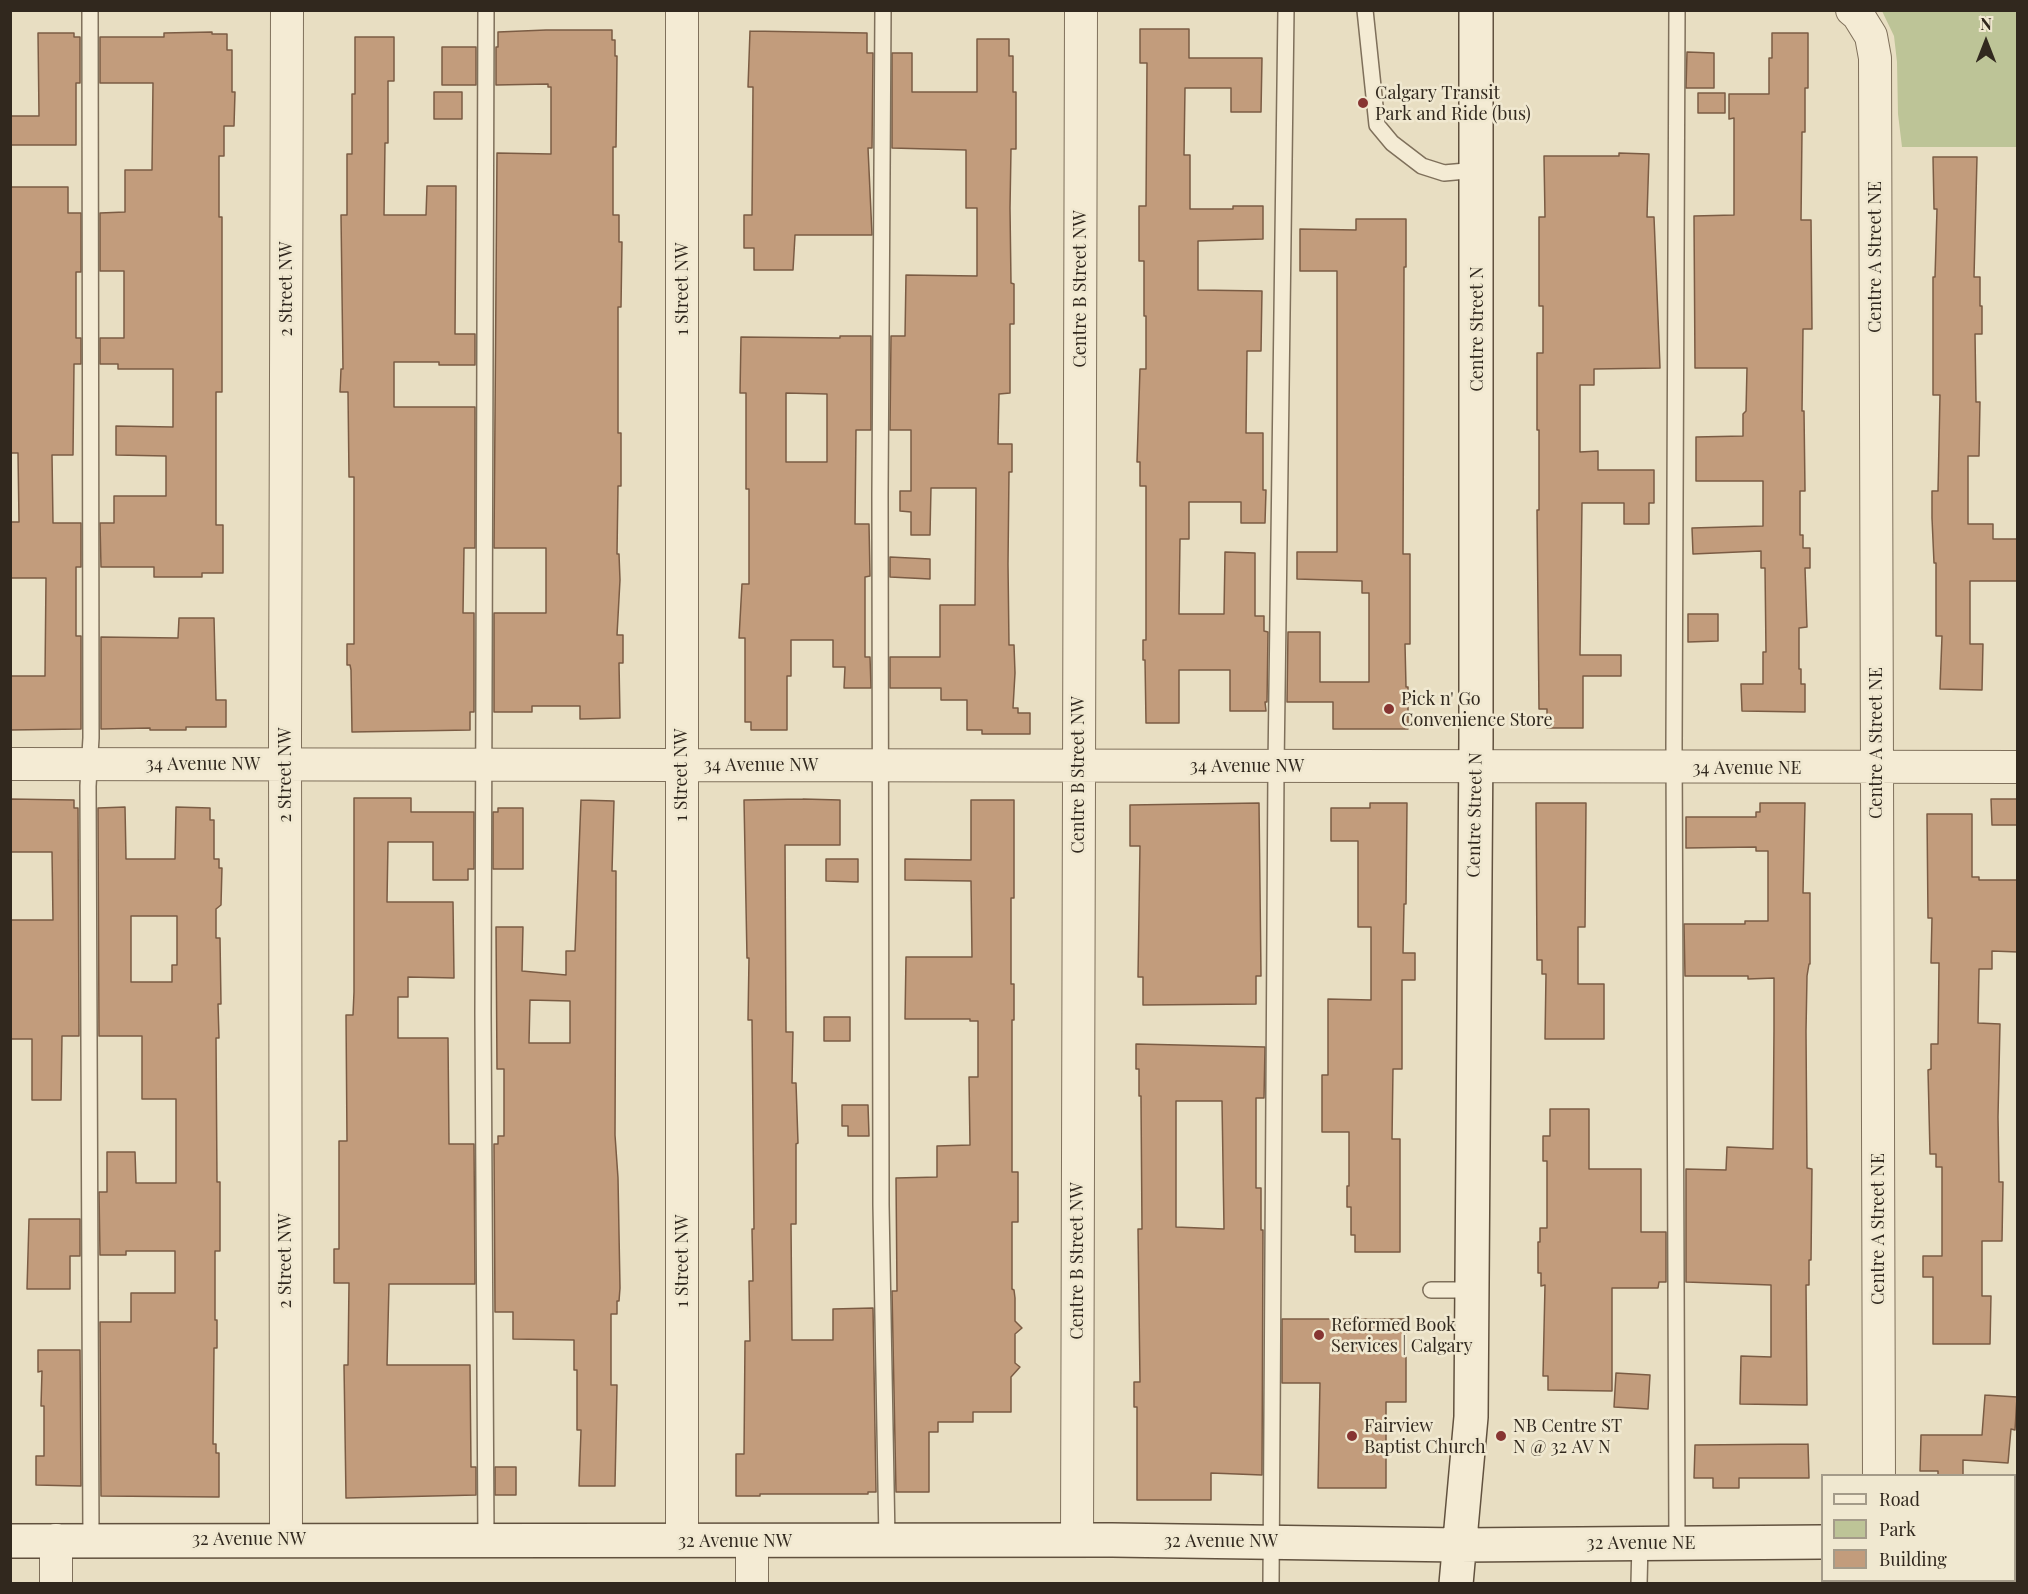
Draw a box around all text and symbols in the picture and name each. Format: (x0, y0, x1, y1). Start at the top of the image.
north arrow (1956, 12, 2016, 72)
text: N (1980, 13, 1992, 34)
place label: Calgary Transit Park and Ride (bus) (1375, 82, 1531, 124)
marker: Calgary Transit Park and Ride (bus) (1356, 96, 1370, 110)
street label: Centre A Street NE (1864, 181, 1886, 333)
street label: Centre B Street NW (1069, 210, 1091, 368)
street label: 2 Street NW (275, 242, 297, 336)
street label: 1 Street NW (671, 243, 693, 335)
street label: Centre Street N (1466, 266, 1488, 392)
street label: Centre A Street NE (1865, 667, 1887, 819)
place label: Pick n' Go Convenience Store (1401, 688, 1553, 730)
street label: Centre B Street NW (1067, 696, 1089, 854)
marker: Pick n' Go Convenience Store (1382, 702, 1396, 716)
street label: 2 Street NW (274, 728, 296, 822)
street label: 1 Street NW (670, 729, 692, 821)
street label: Centre Street N (1463, 752, 1487, 878)
street label: 34 Avenue NW (146, 753, 260, 775)
street label: 34 Avenue NW (704, 754, 818, 776)
street label: 34 Avenue NW (1190, 755, 1304, 777)
street label: 34 Avenue NE (1692, 757, 1802, 779)
street label: Centre A Street NE (1867, 1153, 1889, 1305)
street label: Centre B Street NW (1066, 1182, 1088, 1340)
street label: 2 Street NW (274, 1214, 296, 1308)
street label: 1 Street NW (671, 1215, 693, 1307)
place label: Reformed Book Services | Calgary (1331, 1314, 1473, 1356)
marker: Reformed Book Services | Calgary (1312, 1328, 1326, 1342)
place label: Fairview Baptist Church (1364, 1415, 1486, 1458)
place label: NB Centre ST N @ 32 AV N (1513, 1415, 1622, 1458)
marker: Fairview Baptist Church (1345, 1429, 1359, 1443)
marker: NB Centre ST N @ 32 AV N (1494, 1429, 1508, 1443)
legend (1821, 1474, 2016, 1582)
text: Road (1879, 1487, 1920, 1511)
text: Park (1879, 1517, 1916, 1541)
street label: 32 Avenue NW (192, 1528, 306, 1550)
street label: 32 Avenue NW (678, 1530, 792, 1552)
street label: 32 Avenue NW (1164, 1530, 1278, 1552)
street label: 32 Avenue NE (1587, 1532, 1695, 1554)
text: Building (1879, 1547, 1947, 1571)

